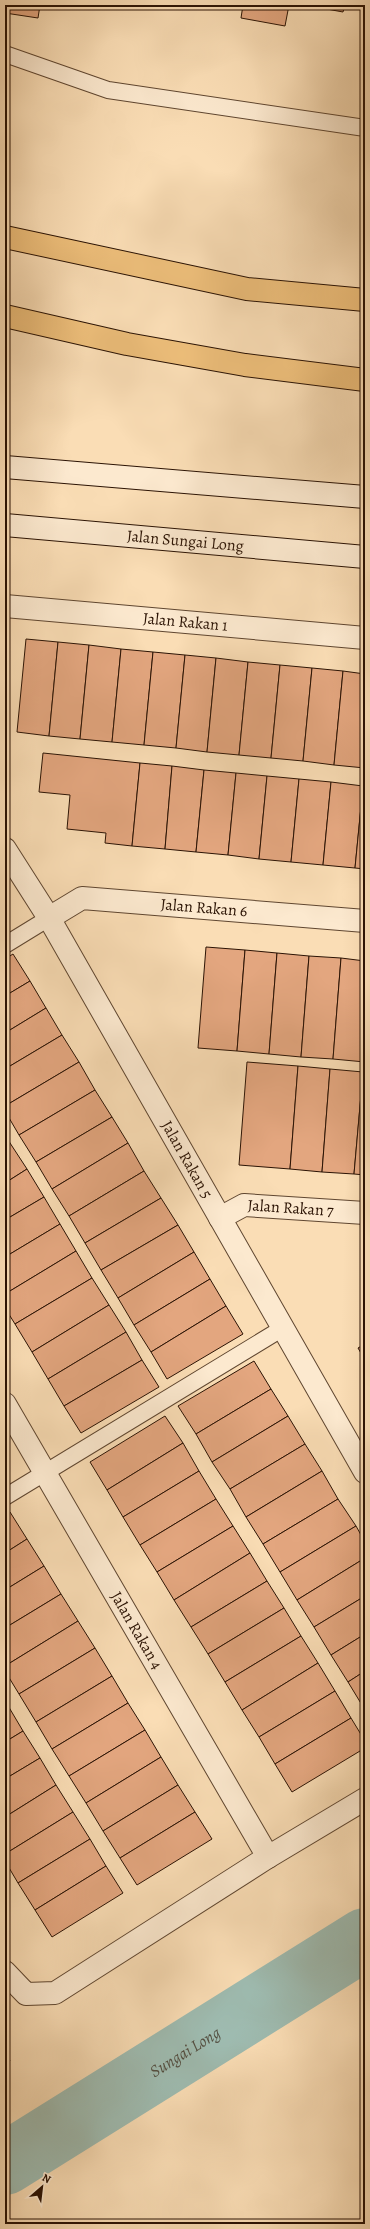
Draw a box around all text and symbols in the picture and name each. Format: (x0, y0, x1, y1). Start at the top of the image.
street label: Jalan Sungai Long (126, 525, 245, 557)
street label: Jalan Rakan 1 (142, 607, 229, 637)
street label: Jalan Rakan 6 (160, 893, 248, 922)
street label: Jalan Rakan 5 (156, 1117, 218, 1203)
street label: Jalan Rakan 7 (247, 1194, 335, 1222)
street label: Jalan Rakan 4 (105, 1588, 168, 1674)
water label: Sungai Long (145, 2021, 225, 2082)
north arrow (22, 2167, 62, 2207)
text: N (39, 2170, 54, 2187)

